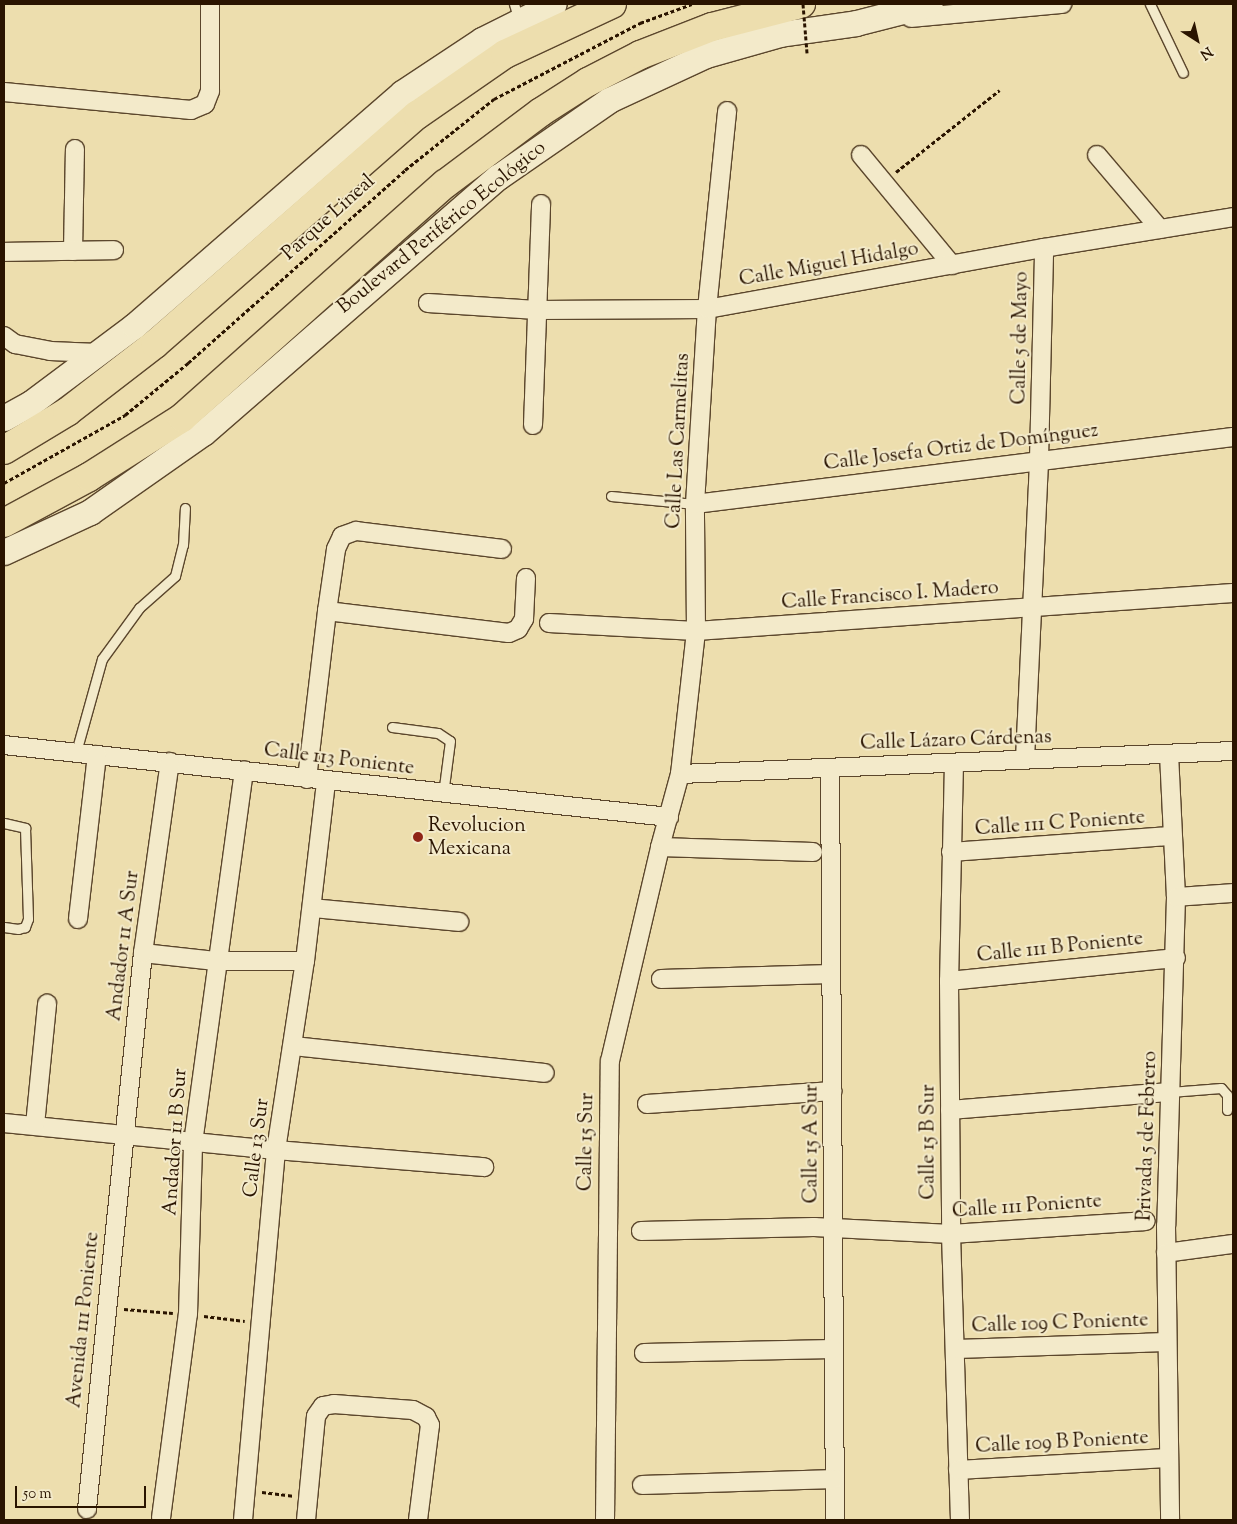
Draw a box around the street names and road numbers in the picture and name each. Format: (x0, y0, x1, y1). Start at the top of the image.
street label: Boulevard Periférico Ecológico (333, 136, 551, 320)
street label: Parque Lineal (277, 170, 381, 266)
street label: Calle Miguel Hidalgo (737, 237, 921, 293)
street label: Calle 5 de Mayo (1008, 271, 1034, 405)
street label: Calle Las Carmelitas (662, 353, 696, 529)
street label: Calle Josefa Ortiz de Domínguez (822, 419, 1100, 477)
street label: Calle Francisco I. Madero (781, 576, 999, 616)
street label: Calle Lázaro Cárdenas (860, 726, 1052, 756)
street label: Calle 113 Poniente (262, 739, 416, 781)
street label: Calle 111 C Poniente (974, 806, 1146, 842)
street label: Andador 11 A Sur (103, 870, 145, 1022)
street label: Calle 111 B Poniente (976, 927, 1144, 969)
street label: Privada 5 de Febrero (1133, 1051, 1163, 1221)
street label: Andador 11 B Sur (159, 1068, 193, 1216)
street label: Calle 15 B Sur (917, 1084, 941, 1200)
street label: Calle 15 A Sur (800, 1085, 824, 1203)
street label: Calle 15 Sur (574, 1093, 600, 1191)
street label: Calle 13 Sur (239, 1097, 275, 1199)
street label: Calle 111 Poniente (951, 1190, 1103, 1224)
street label: Avenida 111 Poniente (63, 1231, 105, 1409)
street label: Calle 109 C Poniente (971, 1309, 1149, 1339)
street label: Calle 109 B Poniente (975, 1426, 1149, 1460)

